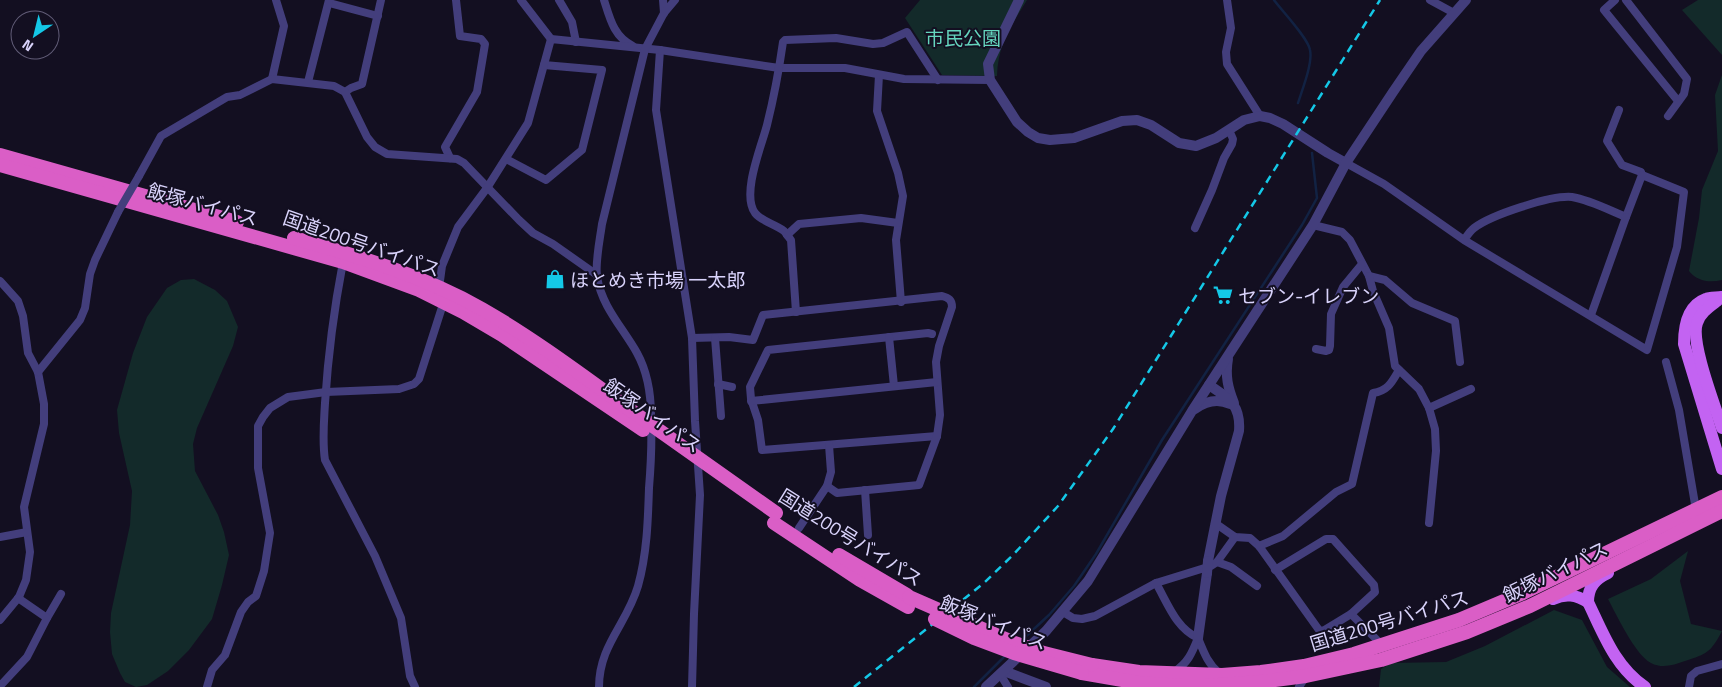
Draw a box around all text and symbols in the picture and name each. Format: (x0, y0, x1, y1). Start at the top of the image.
north arrow (10, 10, 60, 60)
park label: 市民公園 (925, 23, 1001, 52)
text: N (17, 35, 37, 57)
street label: 飯塚バイパス (144, 175, 262, 233)
street label: 国道200号バイパス (279, 203, 445, 283)
place label: ほとめき市場 一太郎 (570, 265, 745, 294)
shop icon: ほとめき市場 一太郎 (544, 268, 566, 290)
place label: セブン-イレブン (1238, 281, 1379, 310)
supermarket icon: セブン-イレブン (1212, 284, 1234, 306)
street label: 飯塚バイパス (598, 371, 708, 459)
street label: 国道200号バイパス (774, 481, 928, 593)
street label: 飯塚バイパス (1498, 533, 1612, 609)
street label: 国道200号バイパス (1306, 582, 1472, 658)
street label: 飯塚バイパス (936, 587, 1052, 657)

